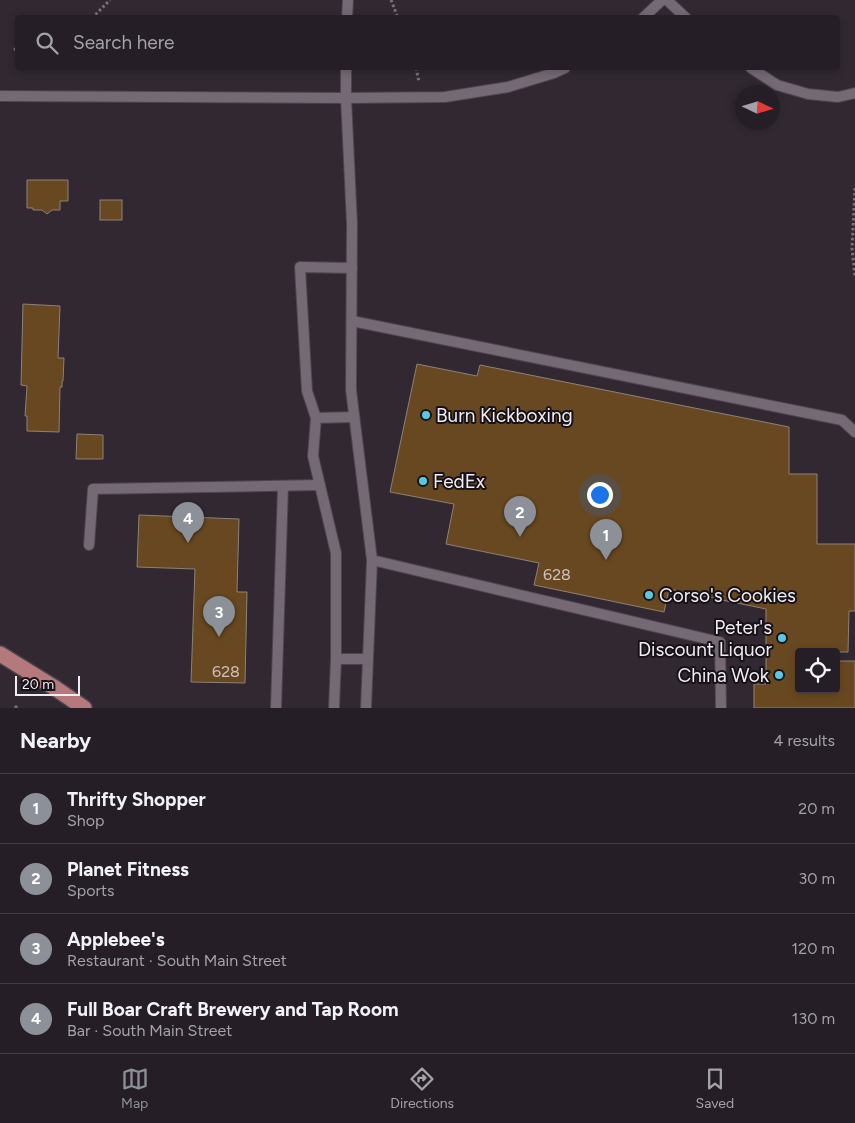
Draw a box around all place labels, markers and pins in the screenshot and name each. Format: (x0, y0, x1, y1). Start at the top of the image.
place label: Burn Kickboxing (436, 404, 573, 427)
marker: Burn Kickboxing (420, 409, 432, 421)
place label: FedEx (433, 470, 485, 493)
marker: FedEx (417, 475, 429, 487)
pin: 2 (504, 496, 536, 537)
pin: 4 (172, 502, 204, 543)
pin: 1 (590, 519, 622, 560)
place label: Corso's Cookies (659, 584, 796, 607)
marker: Corso's Cookies (643, 589, 655, 601)
pin: 3 (203, 596, 235, 637)
place label: Peter's Discount Liquor (638, 616, 773, 661)
marker: Peter's Discount Liquor (776, 632, 788, 644)
place label: China Wok (678, 664, 770, 687)
marker: China Wok (773, 669, 785, 681)

